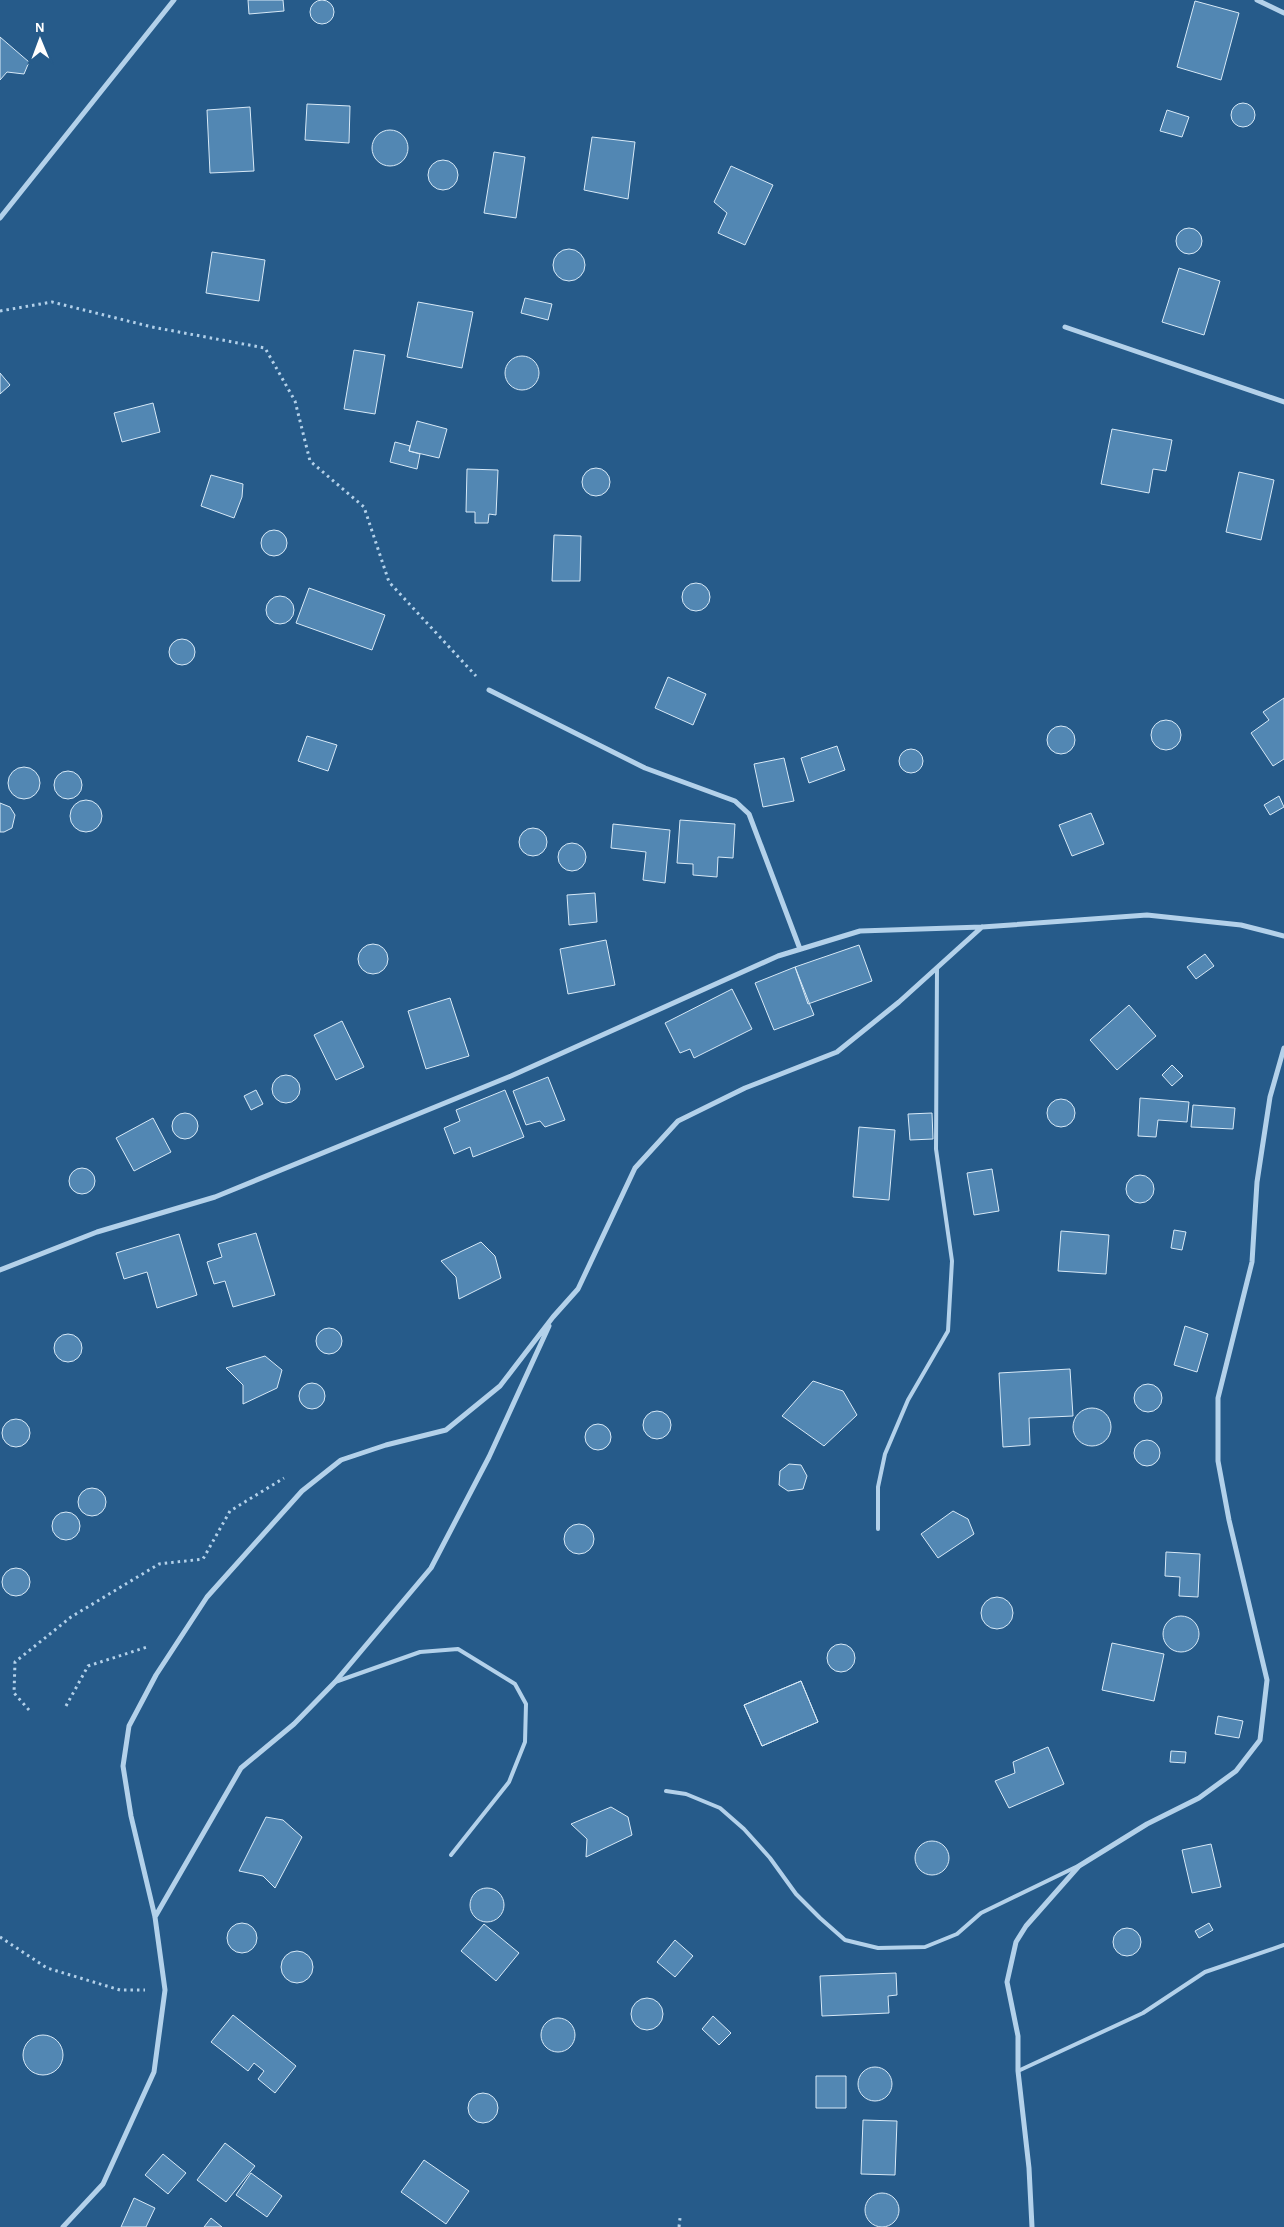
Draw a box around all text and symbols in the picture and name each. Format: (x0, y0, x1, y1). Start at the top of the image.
north arrow (15, 15, 65, 65)
text: N (35, 21, 45, 35)

